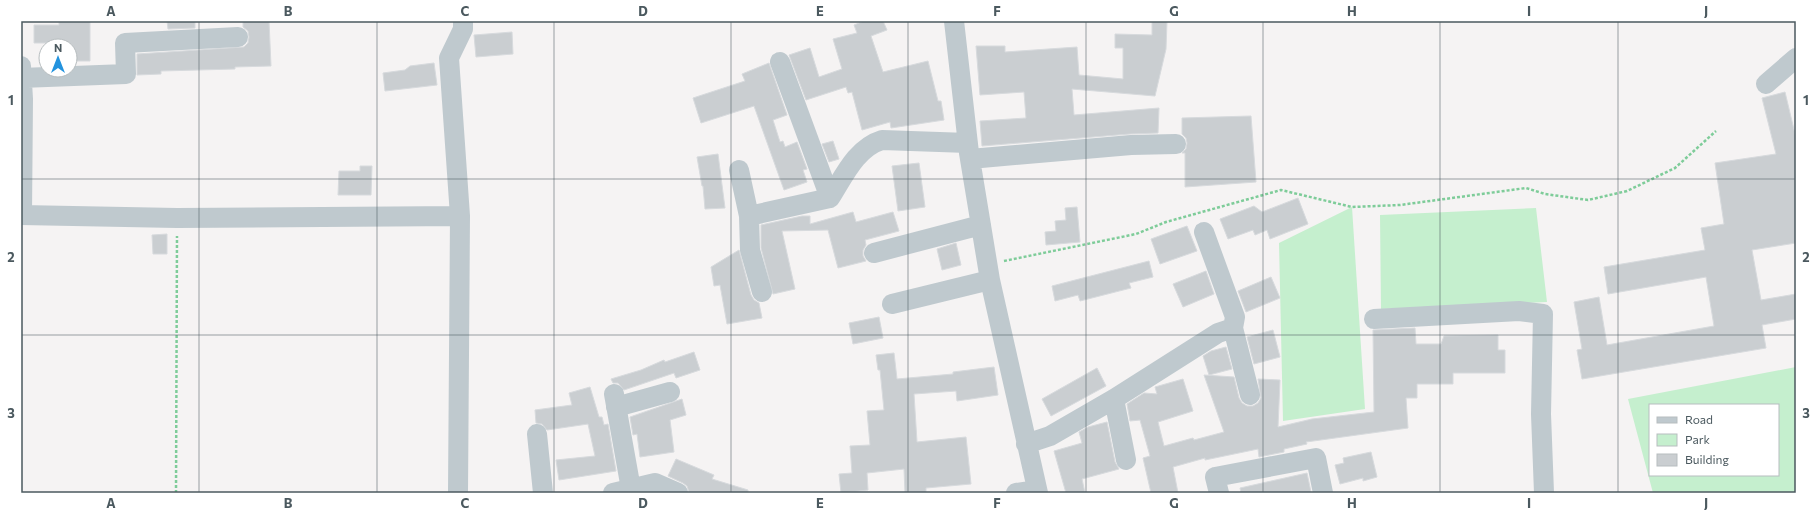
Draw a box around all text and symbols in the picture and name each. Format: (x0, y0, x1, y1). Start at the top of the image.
text: A (106, 3, 116, 19)
text: B (284, 3, 293, 19)
text: C (461, 3, 470, 19)
text: D (638, 3, 648, 19)
text: E (816, 3, 824, 19)
text: F (993, 3, 1001, 19)
text: G (1169, 3, 1179, 19)
text: H (1347, 3, 1357, 19)
text: I (1527, 3, 1531, 19)
text: J (1704, 3, 1708, 19)
north arrow (38, 38, 78, 78)
text: N (54, 41, 62, 54)
text: 1 (8, 92, 14, 108)
text: 1 (1803, 92, 1809, 108)
text: 2 (7, 249, 15, 265)
text: 2 (1802, 249, 1810, 265)
legend (1649, 404, 1779, 476)
text: 3 (7, 405, 15, 421)
text: 3 (1802, 405, 1810, 421)
text: Road (1685, 412, 1713, 426)
text: Park (1685, 432, 1711, 446)
text: Building (1685, 452, 1729, 466)
text: A (106, 495, 116, 511)
text: B (284, 495, 293, 511)
text: C (461, 495, 470, 511)
text: D (638, 495, 648, 511)
text: E (816, 495, 824, 511)
text: F (993, 495, 1001, 511)
text: G (1169, 495, 1179, 511)
text: H (1347, 495, 1357, 511)
text: I (1527, 495, 1531, 511)
text: J (1704, 495, 1708, 511)

